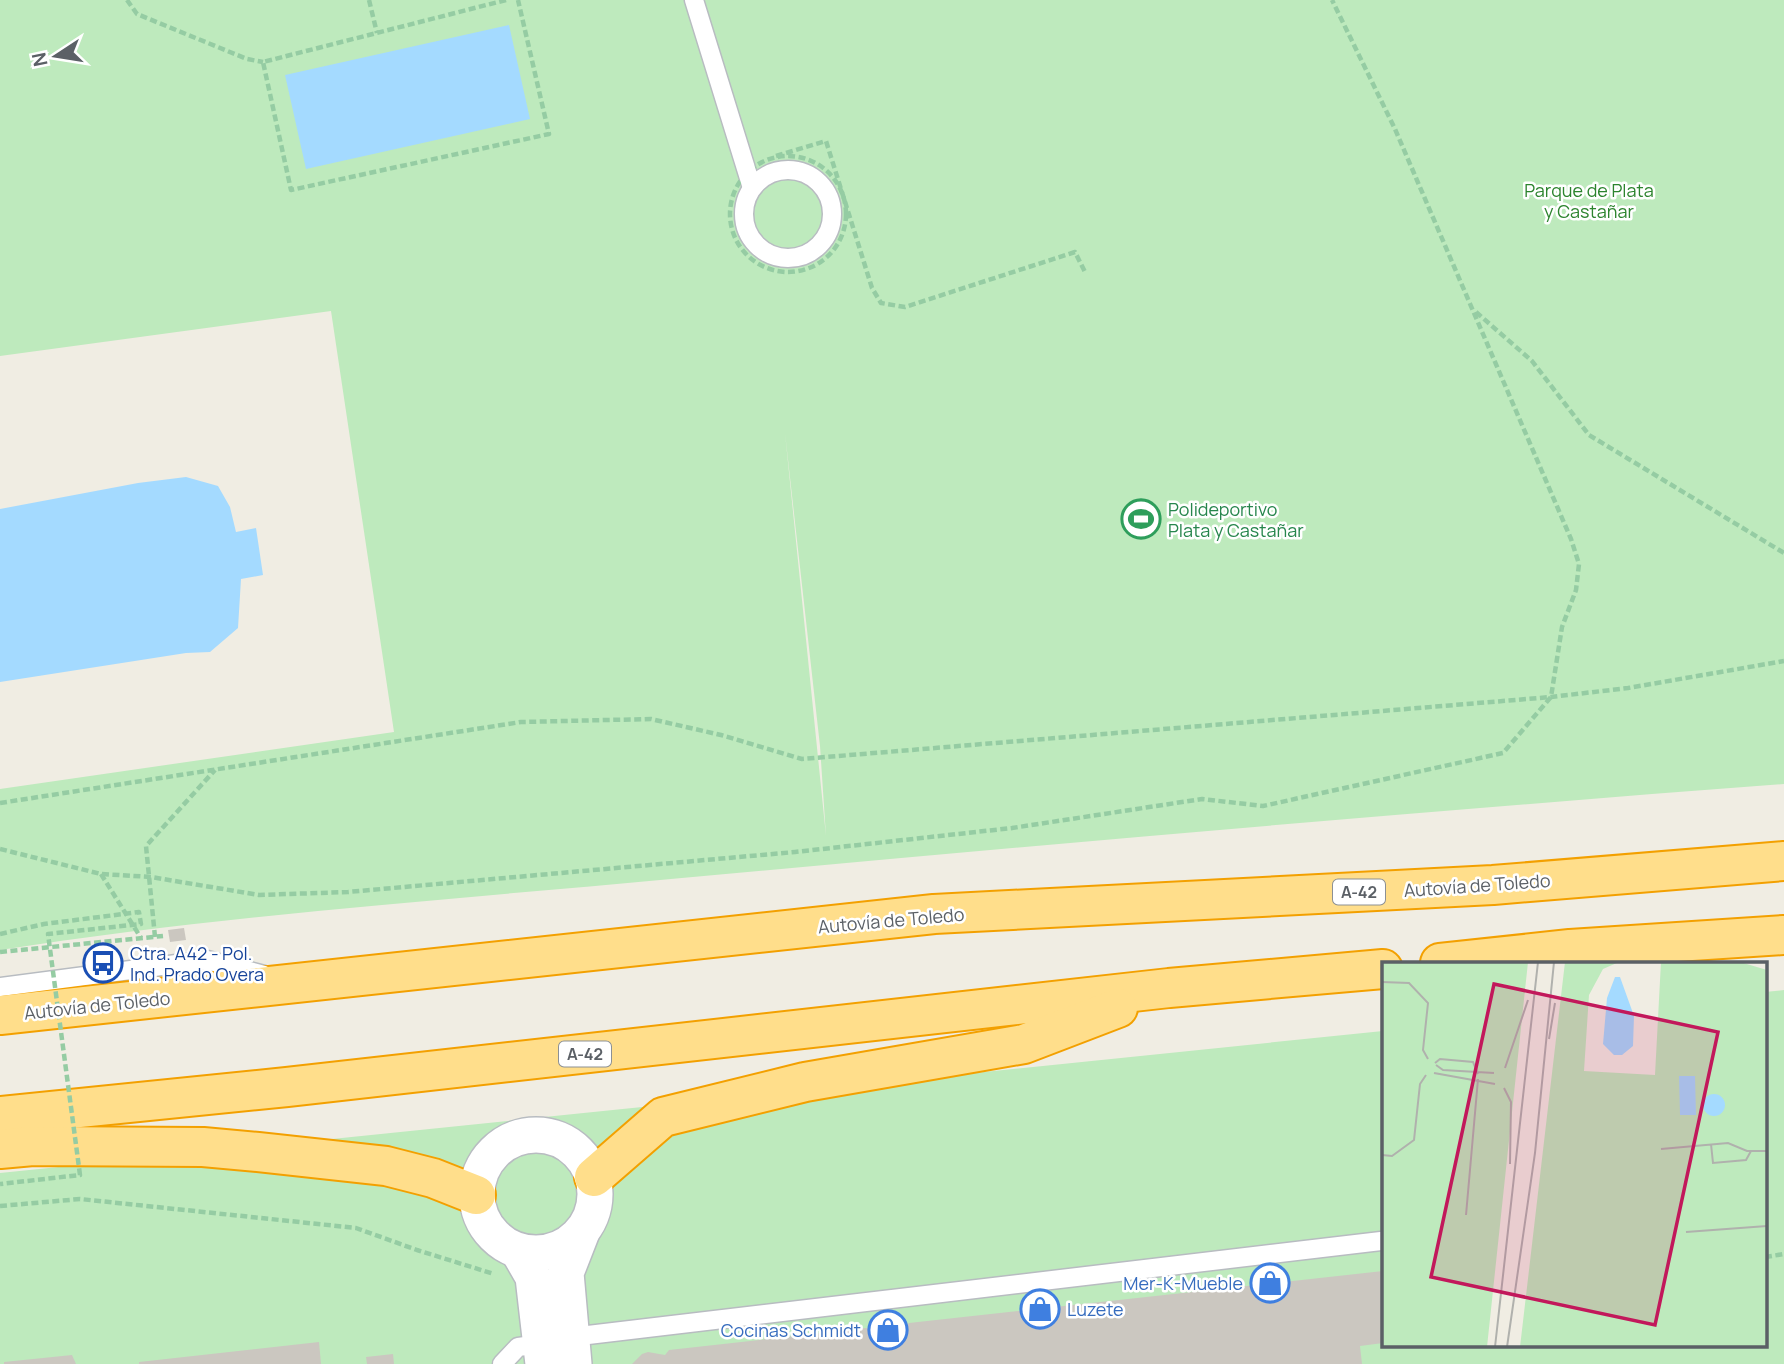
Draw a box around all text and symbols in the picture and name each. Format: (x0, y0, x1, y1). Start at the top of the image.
north arrow (21, 21, 91, 91)
text: N (25, 50, 54, 69)
park label: Parque de Plata y Castañar (1524, 178, 1654, 223)
place label: Polideportivo Plata y Castañar (1168, 497, 1304, 542)
sports icon: Polideportivo Plata y Castañar (1120, 498, 1162, 540)
street label: Autovía de Toledo (1403, 868, 1551, 902)
road number: A-42 (1333, 880, 1385, 904)
street label: Autovía de Toledo (817, 902, 965, 938)
place label: Ctra. A42 - Pol. Ind. Prado Overa (130, 941, 264, 986)
bus stop icon: Ctra. A42 - Pol. Ind. Prado Overa (82, 942, 124, 984)
inset map (1382, 962, 1766, 1346)
street label: Autovía de Toledo (23, 985, 171, 1025)
road number: A-42 (559, 1042, 611, 1066)
shop icon: Mer-K-Mueble (1249, 1262, 1291, 1304)
place label: Mer-K-Mueble (1123, 1271, 1243, 1295)
shop icon: Luzete (1019, 1288, 1061, 1330)
place label: Luzete (1067, 1297, 1124, 1321)
shop icon: Cocinas Schmidt (867, 1309, 909, 1351)
place label: Cocinas Schmidt (721, 1318, 861, 1342)

